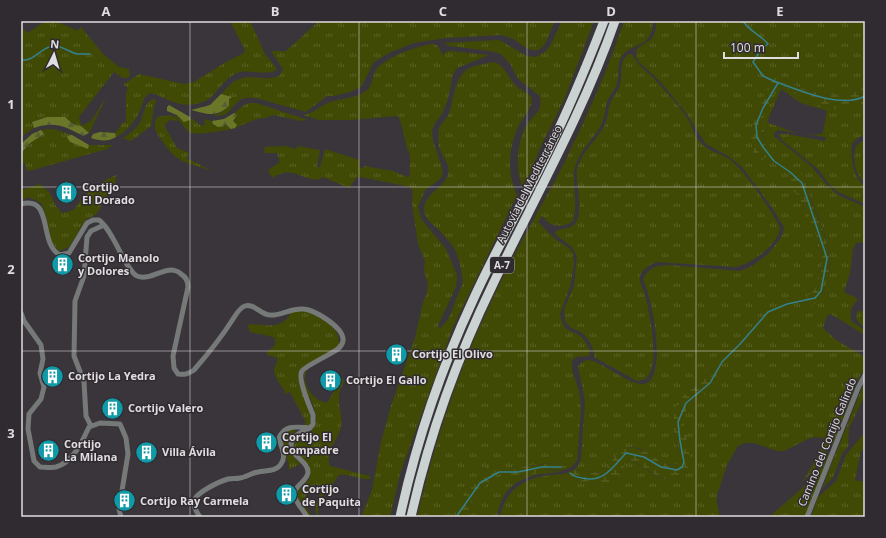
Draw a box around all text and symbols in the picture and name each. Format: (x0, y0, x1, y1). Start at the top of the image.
text: A (102, 2, 111, 20)
text: B (271, 2, 280, 20)
text: C (439, 2, 447, 20)
text: D (606, 2, 616, 20)
text: E (776, 2, 784, 20)
north arrow (34, 34, 74, 74)
scale bar (724, 34, 798, 60)
text: N (50, 36, 60, 51)
text: 100 m (730, 39, 765, 56)
text: 1 (7, 95, 15, 113)
street label: Autovía del Mediterráneo (492, 122, 565, 245)
place label: Cortijo El Dorado (82, 179, 135, 207)
building icon: Cortijo El Dorado (53, 180, 79, 206)
place label: Cortijo Manolo y Dolores (78, 250, 159, 278)
building icon: Cortijo Manolo y Dolores (49, 251, 75, 277)
road number: A-7 (490, 257, 514, 273)
text: 2 (7, 260, 15, 278)
building icon: Cortijo El Olivo (383, 341, 409, 367)
place label: Cortijo El Olivo (412, 346, 493, 361)
building icon: Cortijo La Yedra (40, 363, 66, 389)
building icon: Cortijo El Gallo (318, 367, 344, 393)
place label: Cortijo La Yedra (68, 368, 156, 383)
place label: Cortijo El Gallo (346, 372, 427, 387)
street label: Camino del Cortijo Galindo (794, 375, 859, 508)
building icon: Cortijo Valero (100, 395, 126, 421)
place label: Cortijo Valero (128, 400, 204, 415)
text: 3 (7, 424, 15, 442)
place label: Cortijo El Compadre (282, 429, 339, 457)
building icon: Cortijo El Compadre (254, 430, 280, 456)
place label: Cortijo La Milana (64, 436, 117, 464)
building icon: Cortijo La Milana (35, 437, 61, 463)
building icon: Villa Ávila (134, 439, 160, 465)
place label: Villa Ávila (162, 444, 216, 459)
place label: Cortijo de Paquita (302, 481, 361, 509)
building icon: Cortijo de Paquita (273, 482, 299, 508)
building icon: Cortijo Ray Carmela (111, 488, 137, 514)
place label: Cortijo Ray Carmela (140, 493, 249, 508)

